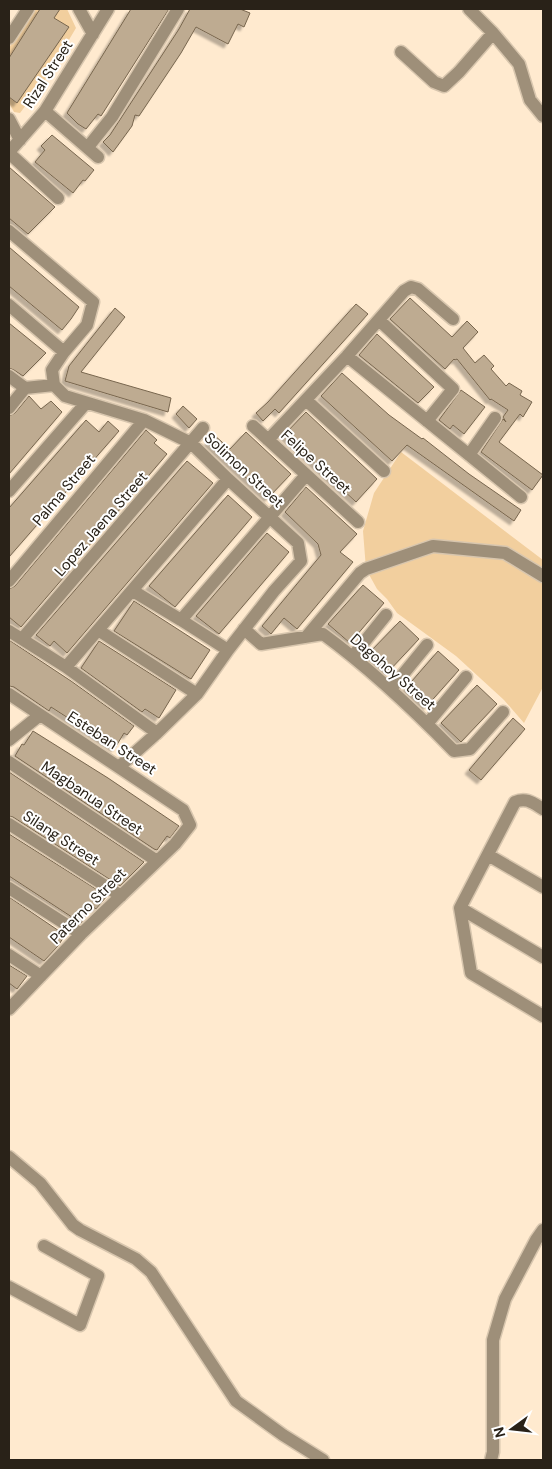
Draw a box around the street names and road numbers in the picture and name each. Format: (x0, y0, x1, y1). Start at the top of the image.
street label: Rizal Street (19, 36, 78, 112)
street label: Felipe Street (277, 425, 355, 499)
street label: Solimon Street (200, 428, 288, 512)
street label: Palma Street (28, 450, 100, 530)
street label: Lopez Jaena Street (50, 467, 152, 581)
street label: Dagohoy Street (346, 629, 440, 715)
street label: Esteban Street (64, 707, 161, 779)
street label: Magbanua Street (37, 757, 147, 840)
street label: Silang Street (19, 806, 103, 870)
street label: Paterno Street (46, 863, 131, 948)

